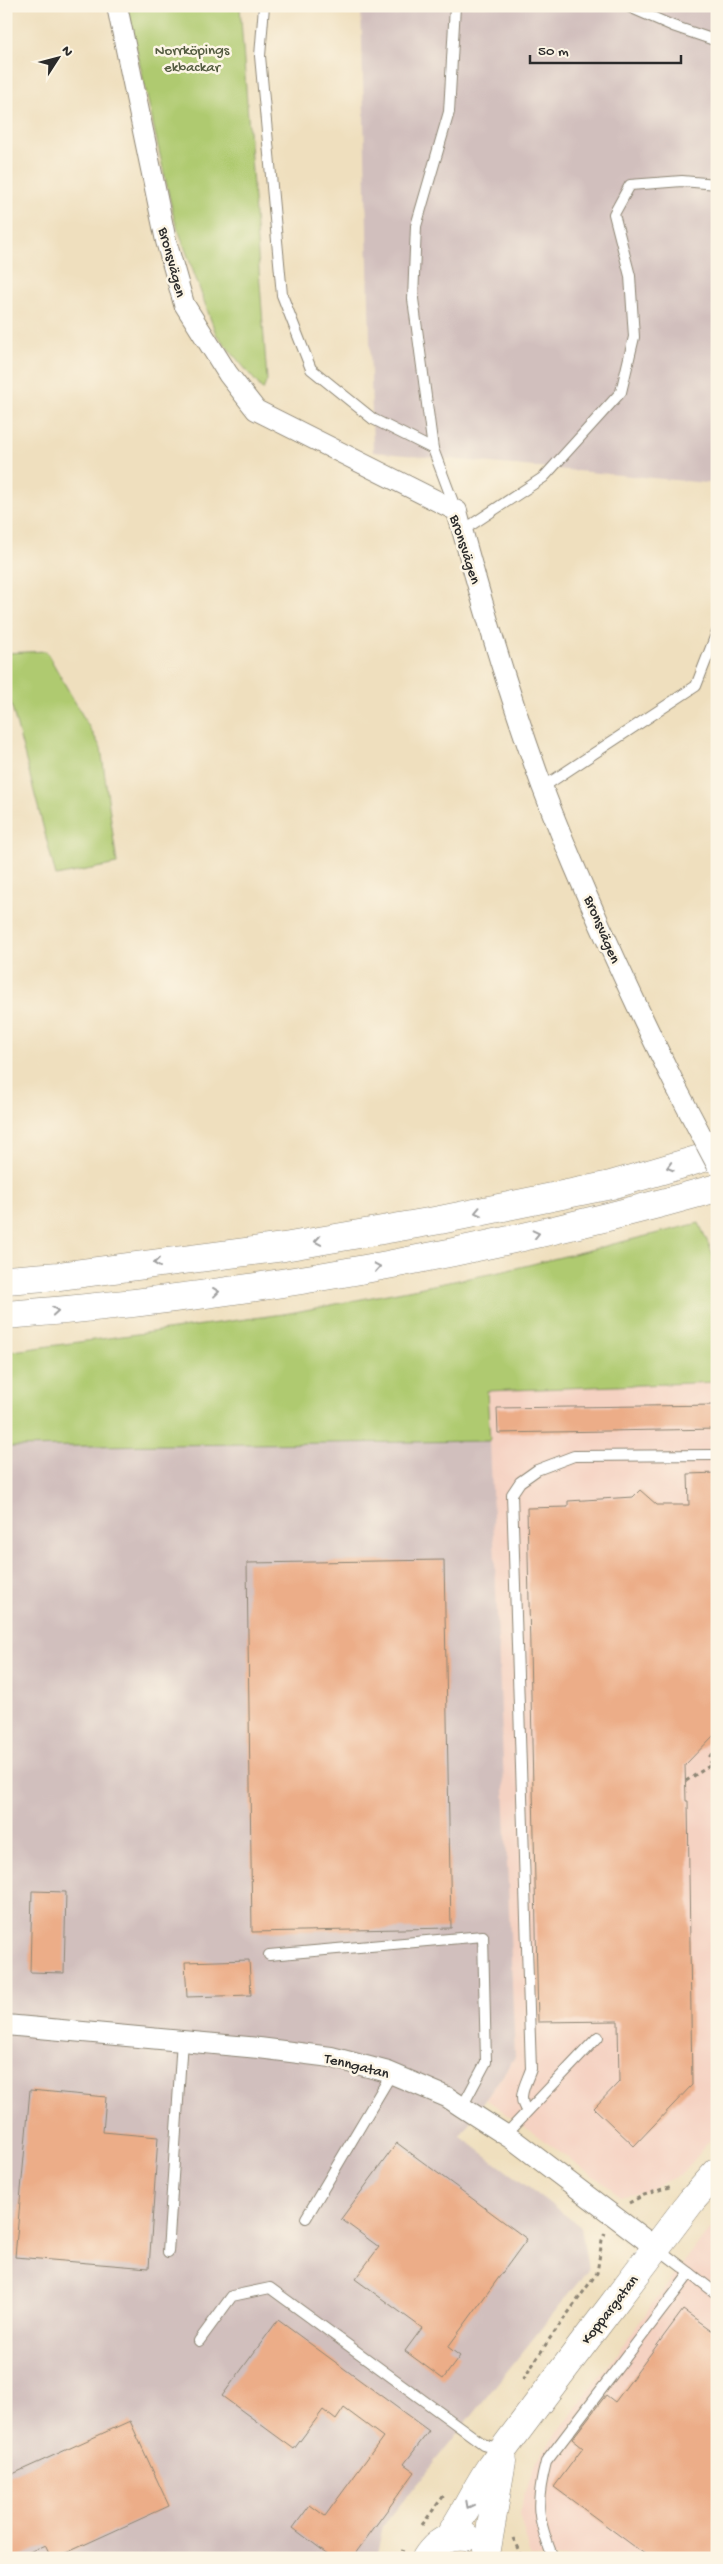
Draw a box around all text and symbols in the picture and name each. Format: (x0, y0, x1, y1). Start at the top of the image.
north arrow (32, 32, 82, 82)
scale bar (530, 32, 682, 64)
park label: Norrköpings ekbackar (155, 42, 230, 77)
text: N (57, 43, 76, 61)
text: 50 m (538, 43, 569, 61)
street label: Bronsvägen (153, 225, 189, 300)
street label: Bronsvägen (444, 512, 484, 587)
street label: Bronsvägen (578, 892, 623, 966)
one-way arrow (666, 1162, 675, 1172)
one-way arrow (474, 1206, 482, 1217)
one-way arrow (531, 1229, 540, 1240)
one-way arrow (314, 1235, 322, 1245)
one-way arrow (153, 1257, 161, 1268)
one-way arrow (372, 1262, 381, 1272)
one-way arrow (212, 1287, 220, 1298)
one-way arrow (51, 1306, 59, 1317)
street label: Tenngatan (321, 2050, 391, 2084)
street label: Koppargatan (578, 2272, 643, 2348)
one-way arrow (465, 2500, 475, 2509)

